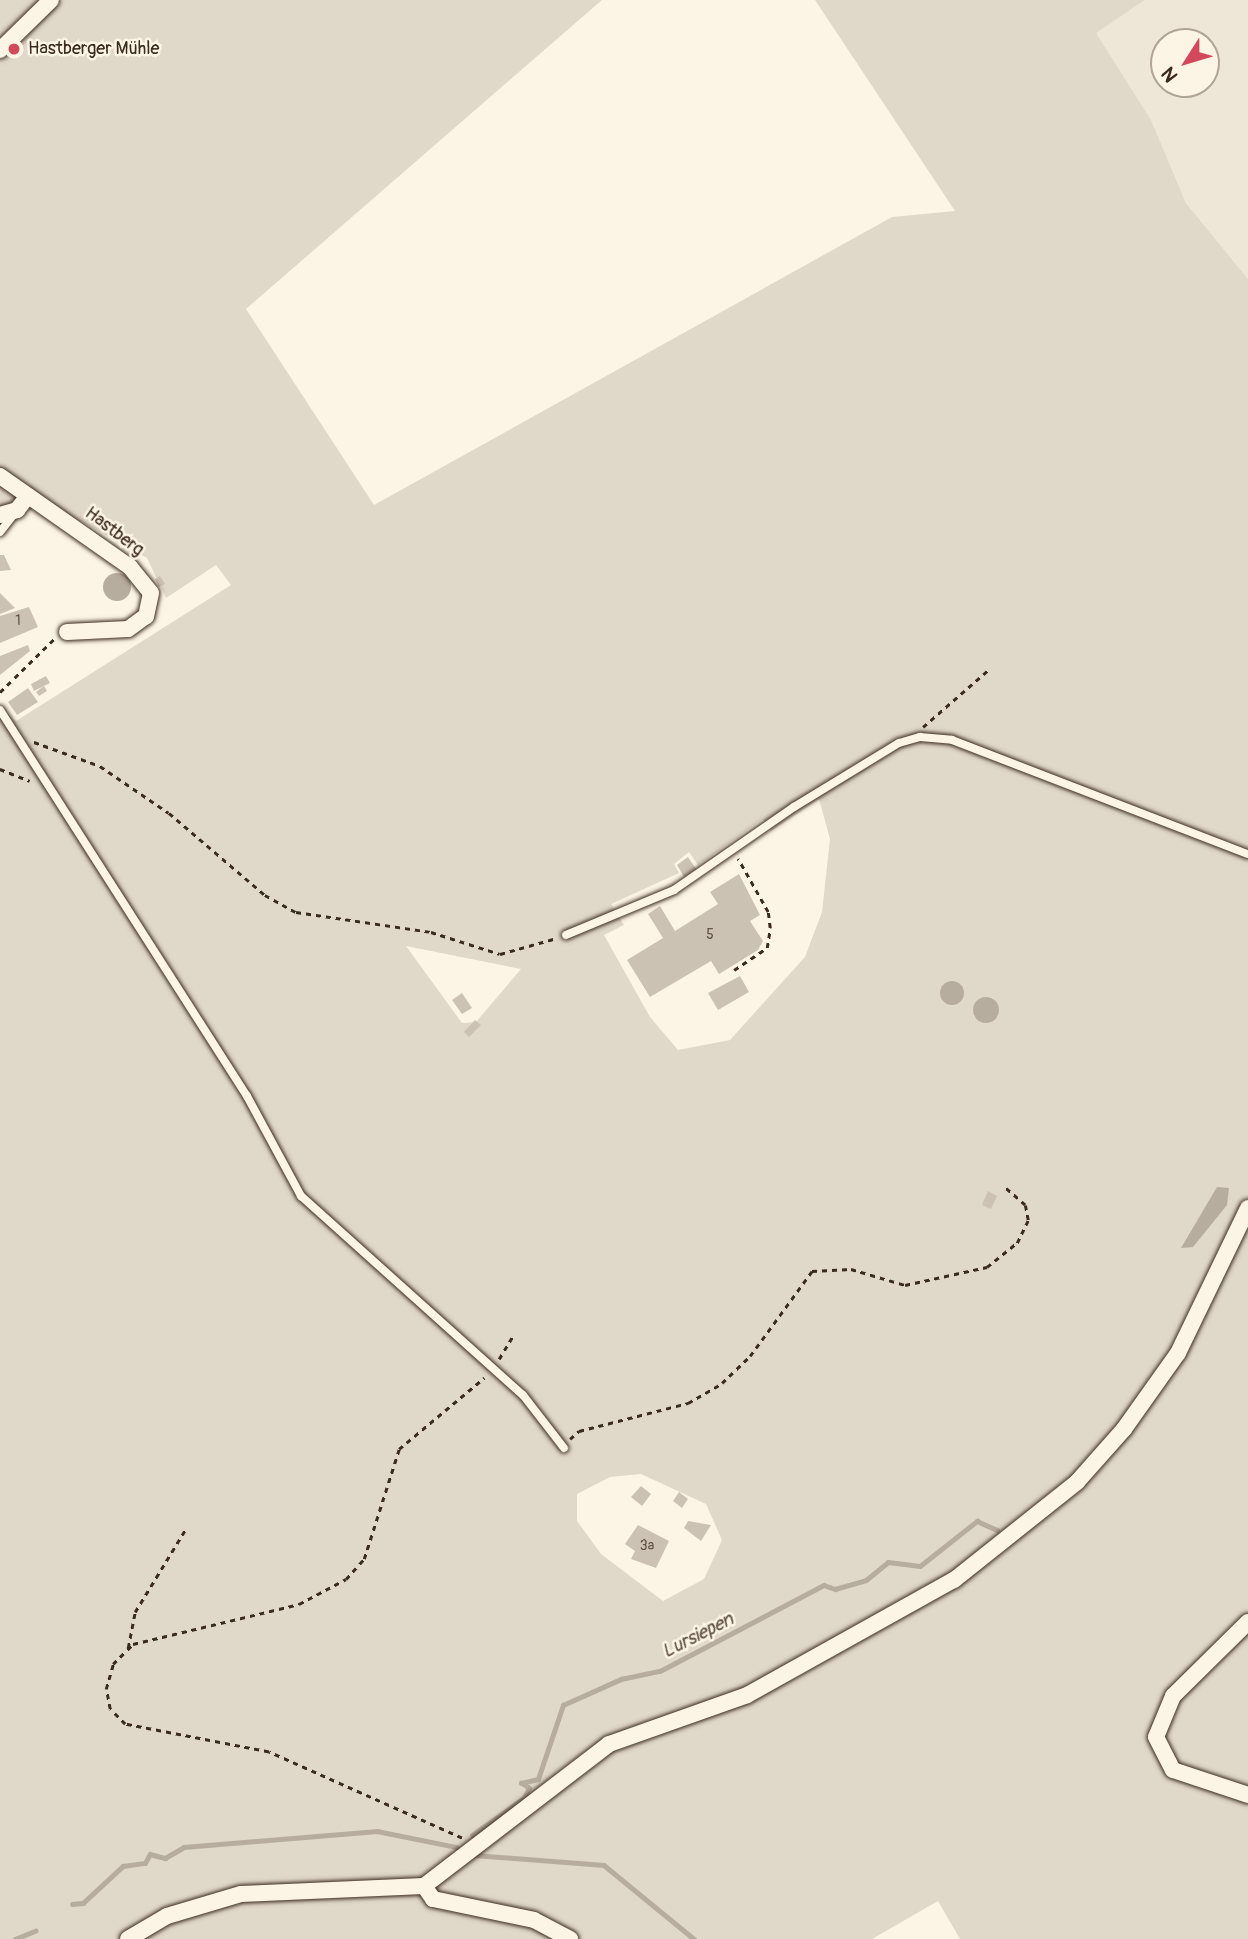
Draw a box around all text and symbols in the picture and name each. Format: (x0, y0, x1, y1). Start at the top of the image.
north arrow (1150, 28, 1220, 98)
place label: Hastberger Mühle (28, 38, 159, 60)
marker: Hastberger Mühle (6, 41, 22, 57)
text: N (1156, 62, 1183, 87)
street label: Hastberg (80, 503, 148, 561)
house number: 1 (15, 613, 21, 629)
house number: 5 (706, 927, 714, 943)
house number: 3a (640, 1538, 654, 1554)
water label: Lursiepen (659, 1608, 737, 1664)

